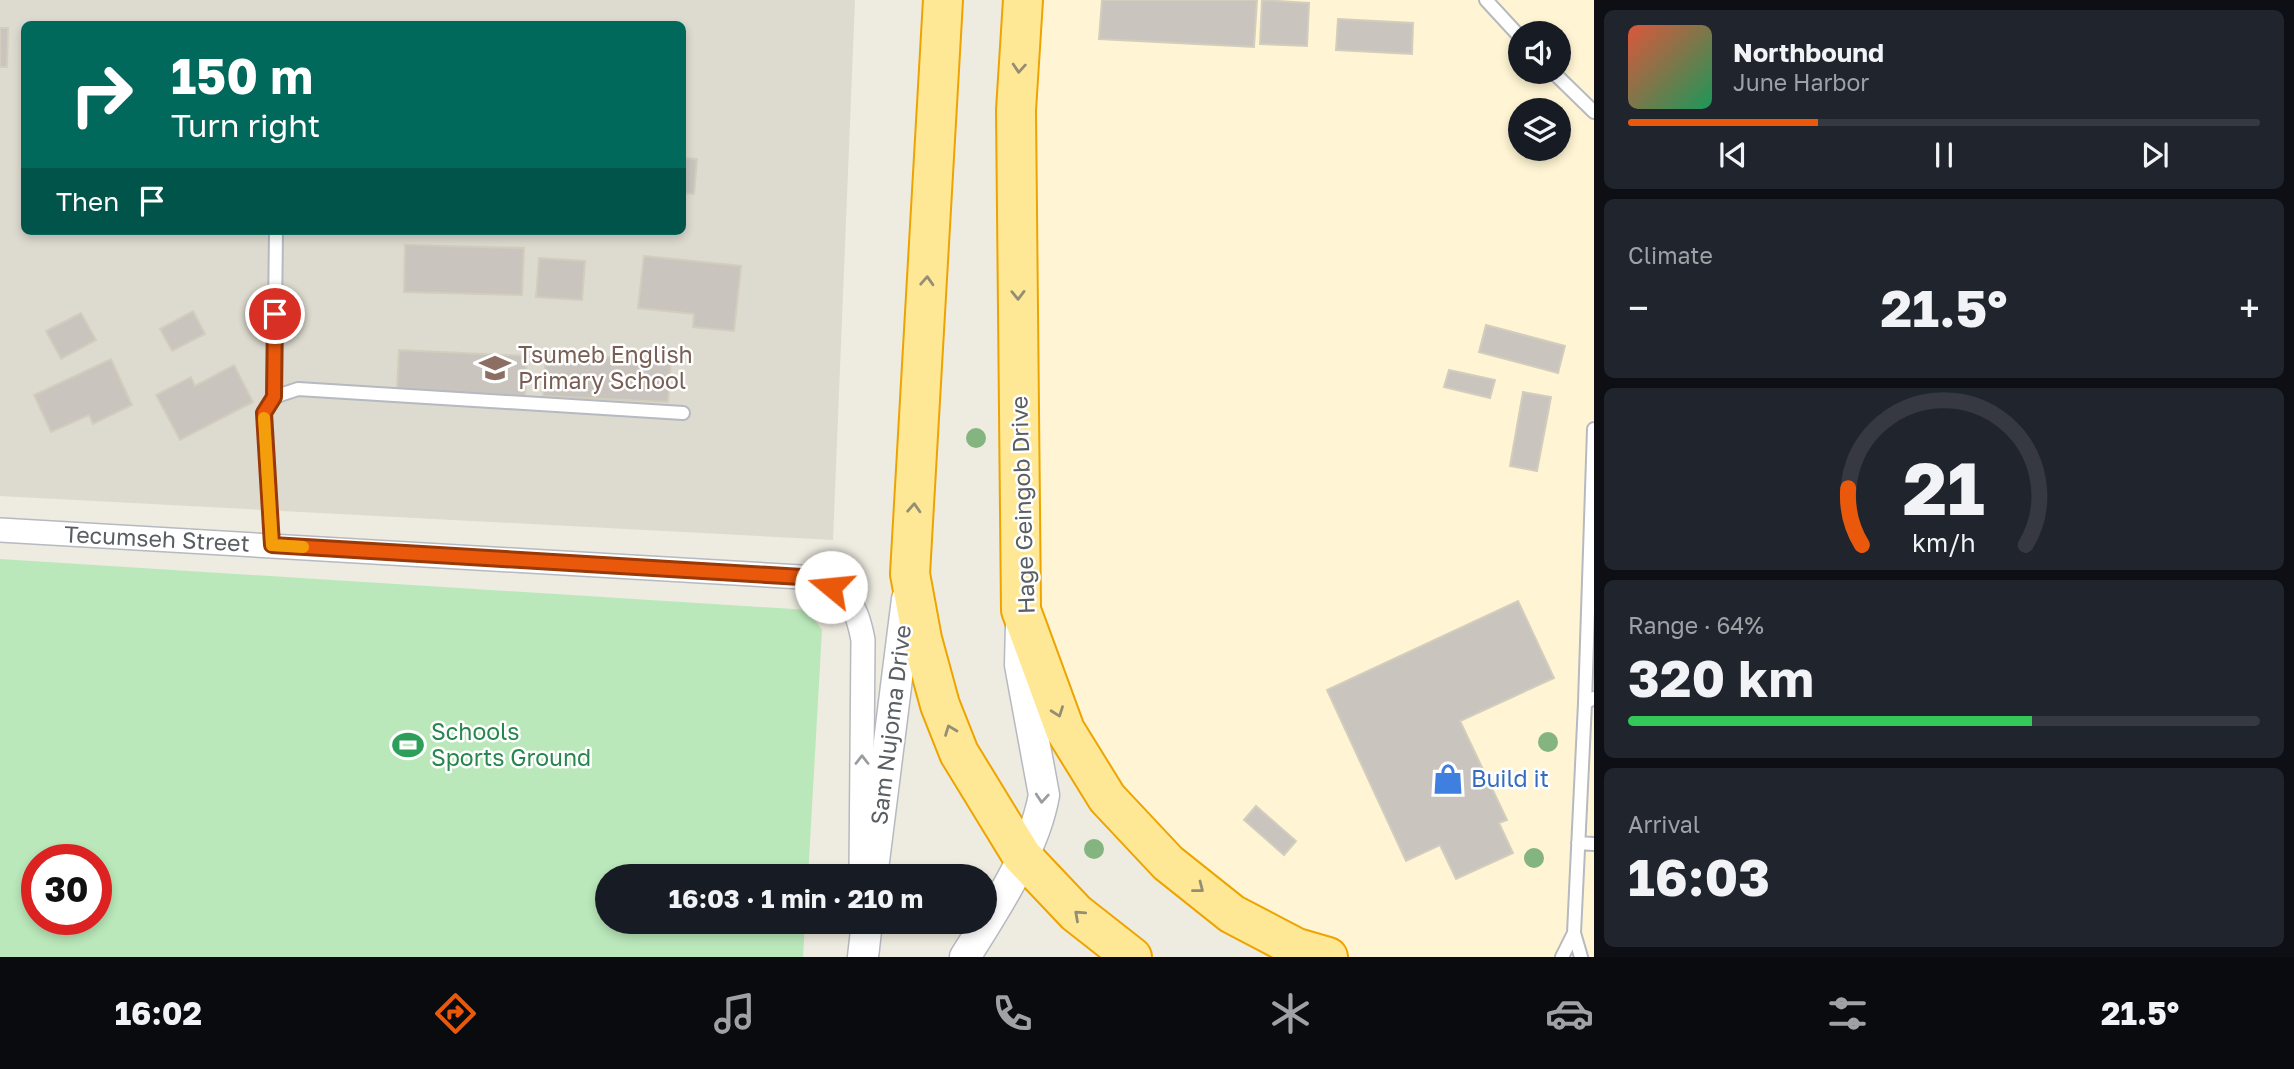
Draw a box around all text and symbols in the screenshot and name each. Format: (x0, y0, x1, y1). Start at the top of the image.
map controls (1508, 21, 1571, 161)
button: sound (1508, 21, 1571, 84)
text: Northbound (1733, 37, 1884, 68)
text: 150 m (171, 46, 313, 105)
icon: right (56, 49, 147, 140)
one-way arrow (1012, 63, 1027, 74)
text: June Harbor (1733, 68, 1869, 96)
button: layers (1508, 98, 1571, 161)
text: Turn right (171, 106, 320, 144)
icon: previous (1714, 136, 1752, 174)
icon: pause (1925, 136, 1963, 174)
icon: next (2136, 136, 2174, 174)
icon: arrive (133, 182, 171, 220)
text: Then (56, 186, 119, 217)
text: Climate (1628, 241, 1713, 269)
one-way arrow (919, 275, 934, 286)
text: 21.5° (1880, 276, 2008, 338)
pin (245, 284, 305, 344)
text: − (1628, 285, 1649, 330)
text: + (2239, 285, 2260, 330)
one-way arrow (1010, 291, 1026, 301)
icon: arrive (256, 295, 294, 333)
place label: Tsumeb English Primary School (518, 340, 693, 394)
school or university icon: Tsumeb English Primary School (478, 351, 512, 385)
street label: Hage Geingob Drive (1004, 395, 1040, 615)
text: 21 (1903, 444, 1985, 531)
one-way arrow (906, 502, 921, 513)
street label: Tecumseh Street (64, 519, 251, 557)
text: km/h (1912, 526, 1976, 557)
position arrow (794, 550, 868, 624)
text: Range · 64% (1628, 611, 1764, 639)
street label: Sam Nujoma Drive (864, 623, 916, 826)
text: 320 km (1628, 646, 1814, 708)
one-way arrow (1050, 706, 1064, 718)
place label: Schools Sports Ground (431, 717, 591, 771)
one-way arrow (945, 724, 959, 736)
sports icon: Schools Sports Ground (391, 728, 425, 762)
one-way arrow (854, 754, 870, 764)
shop icon: Build it (1431, 762, 1465, 796)
place label: Build it (1471, 764, 1549, 792)
one-way arrow (1035, 793, 1050, 804)
text: Arrival (1628, 810, 1700, 838)
speed limit sign: 30 (21, 844, 112, 935)
text: 16:03 (1628, 845, 1770, 907)
one-way arrow (1191, 879, 1203, 892)
text: 16:03 · 1 min · 210 m (669, 883, 923, 914)
one-way arrow (1074, 911, 1087, 923)
icon: directions (431, 989, 480, 1038)
icon: music (710, 989, 759, 1038)
icon: phone (988, 989, 1037, 1038)
icon: climate (1266, 989, 1315, 1038)
icon: car (1545, 989, 1594, 1038)
icon: filters (1823, 989, 1872, 1038)
text: 16:02 (115, 994, 202, 1032)
text: 21.5° (2101, 994, 2179, 1032)

